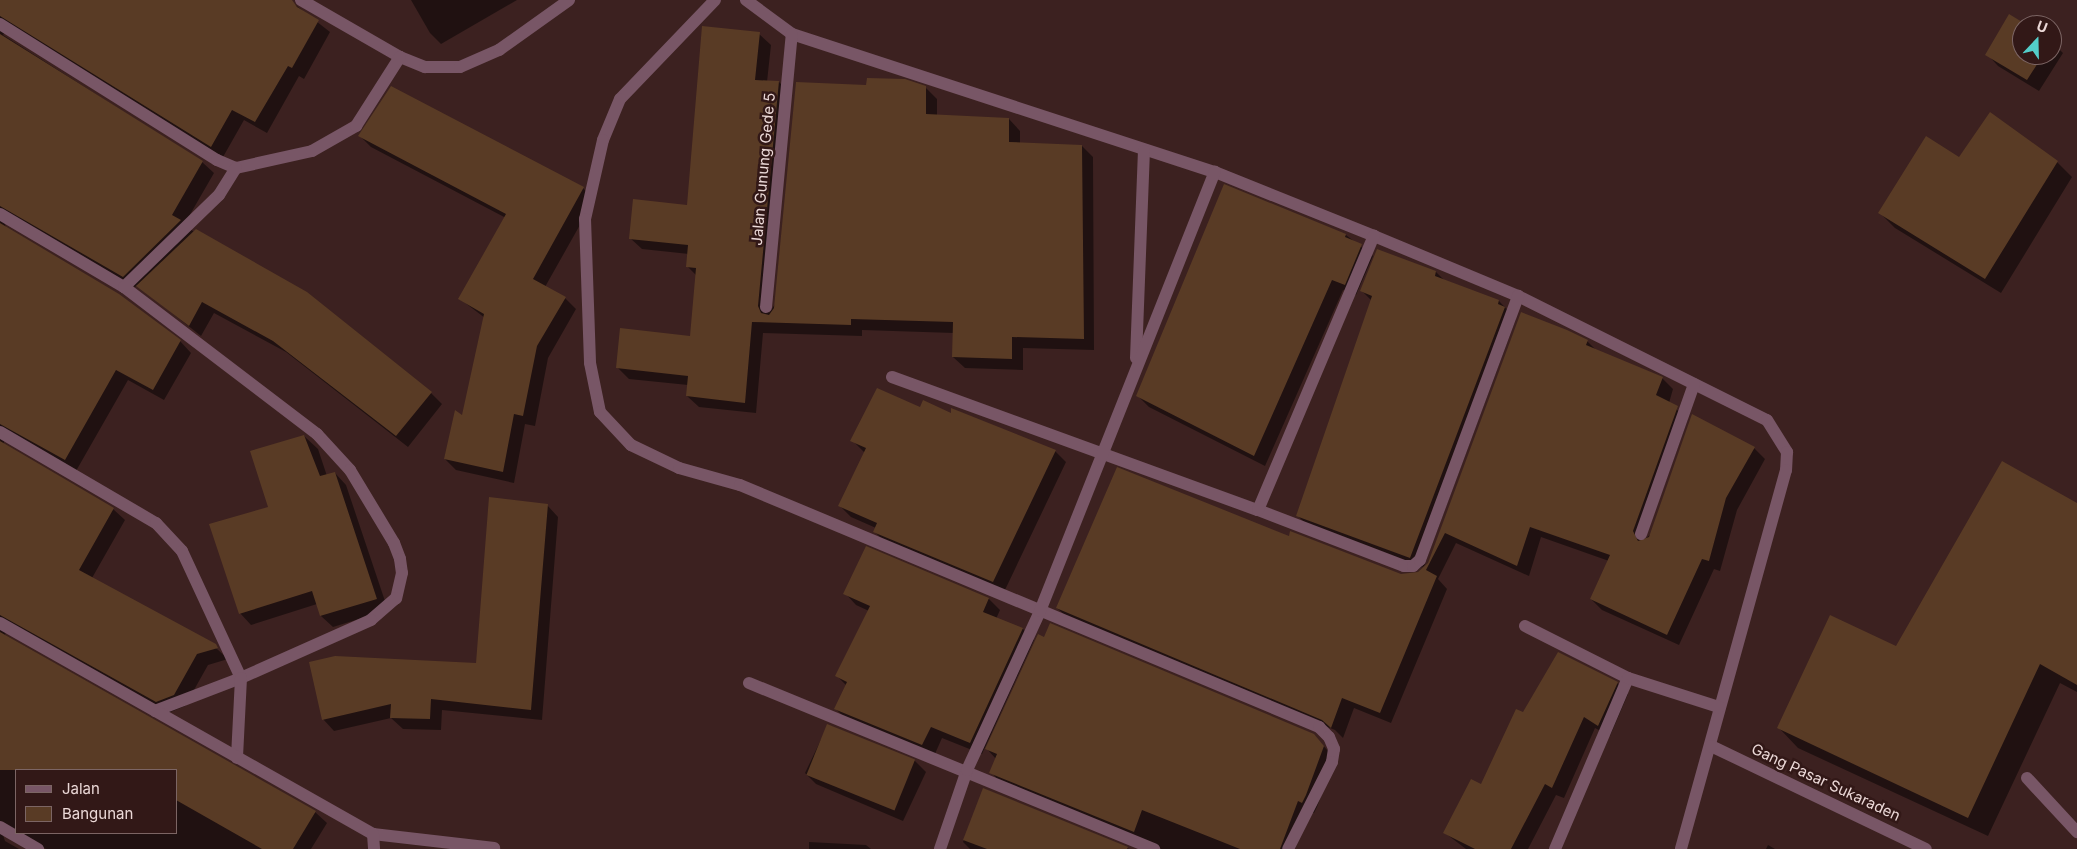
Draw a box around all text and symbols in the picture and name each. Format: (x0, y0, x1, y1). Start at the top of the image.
north arrow (2012, 15, 2062, 65)
text: U (2034, 17, 2050, 36)
street label: Jalan Gunung Gede 5 (747, 92, 779, 246)
street label: Gang Pasar Sukaraden (1749, 740, 1903, 824)
legend (15, 769, 178, 834)
text: Jalan (62, 779, 100, 798)
text: Bangunan (62, 804, 133, 823)

